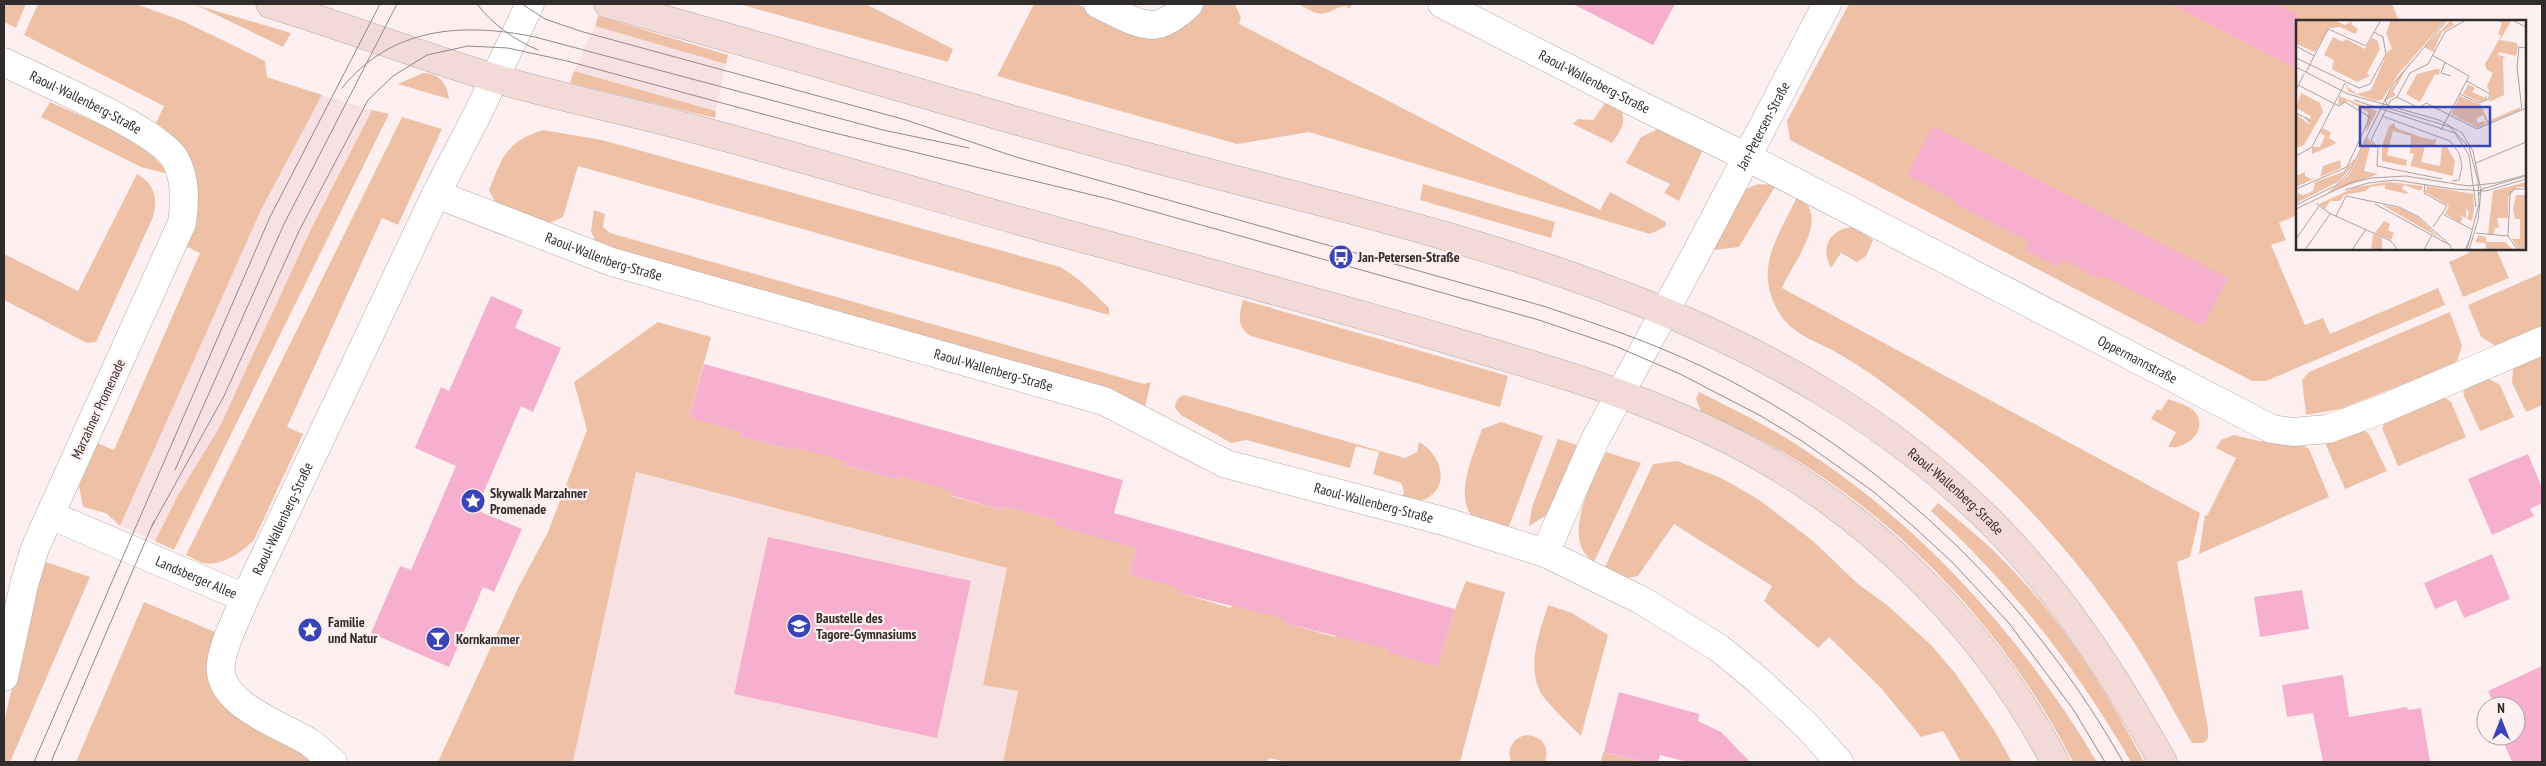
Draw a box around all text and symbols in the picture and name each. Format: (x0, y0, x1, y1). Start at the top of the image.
inset map (2296, 20, 2526, 250)
street label: Raoul-Wallenberg-Straße (1536, 46, 1653, 118)
street label: Raoul-Wallenberg-Straße (27, 67, 145, 138)
street label: Jan-Petersen-Straße (1732, 78, 1794, 174)
street label: Raoul-Wallenberg-Straße (543, 228, 664, 285)
bus stop icon: Jan-Petersen-Straße (1328, 244, 1354, 270)
place label: Jan-Petersen-Straße (1357, 248, 1460, 266)
street label: Oppermannstraße (2095, 331, 2181, 387)
street label: Raoul-Wallenberg-Straße (932, 344, 1055, 395)
street label: Marzahner Promenade (67, 356, 129, 462)
street label: Raoul-Wallenberg-Straße (1904, 444, 2008, 539)
street label: Raoul-Wallenberg-Straße (248, 459, 317, 578)
street label: Raoul-Wallenberg-Straße (1312, 479, 1436, 527)
place label: Skywalk Marzahner Promenade (490, 484, 588, 518)
place icon: Skywalk Marzahner Promenade (460, 488, 486, 514)
street label: Landsberger Allee (153, 552, 240, 603)
place label: Baustelle des Tagore-Gymnasiums (816, 609, 916, 643)
place label: Familie und Natur (328, 613, 378, 647)
school or university icon: Baustelle des Tagore-Gymnasiums (786, 613, 812, 639)
place icon: Familie und Natur (297, 617, 323, 643)
bar icon: Kornkammer (425, 626, 451, 652)
place label: Kornkammer (456, 630, 520, 648)
north arrow (2476, 696, 2526, 746)
text: N (2497, 699, 2505, 717)

